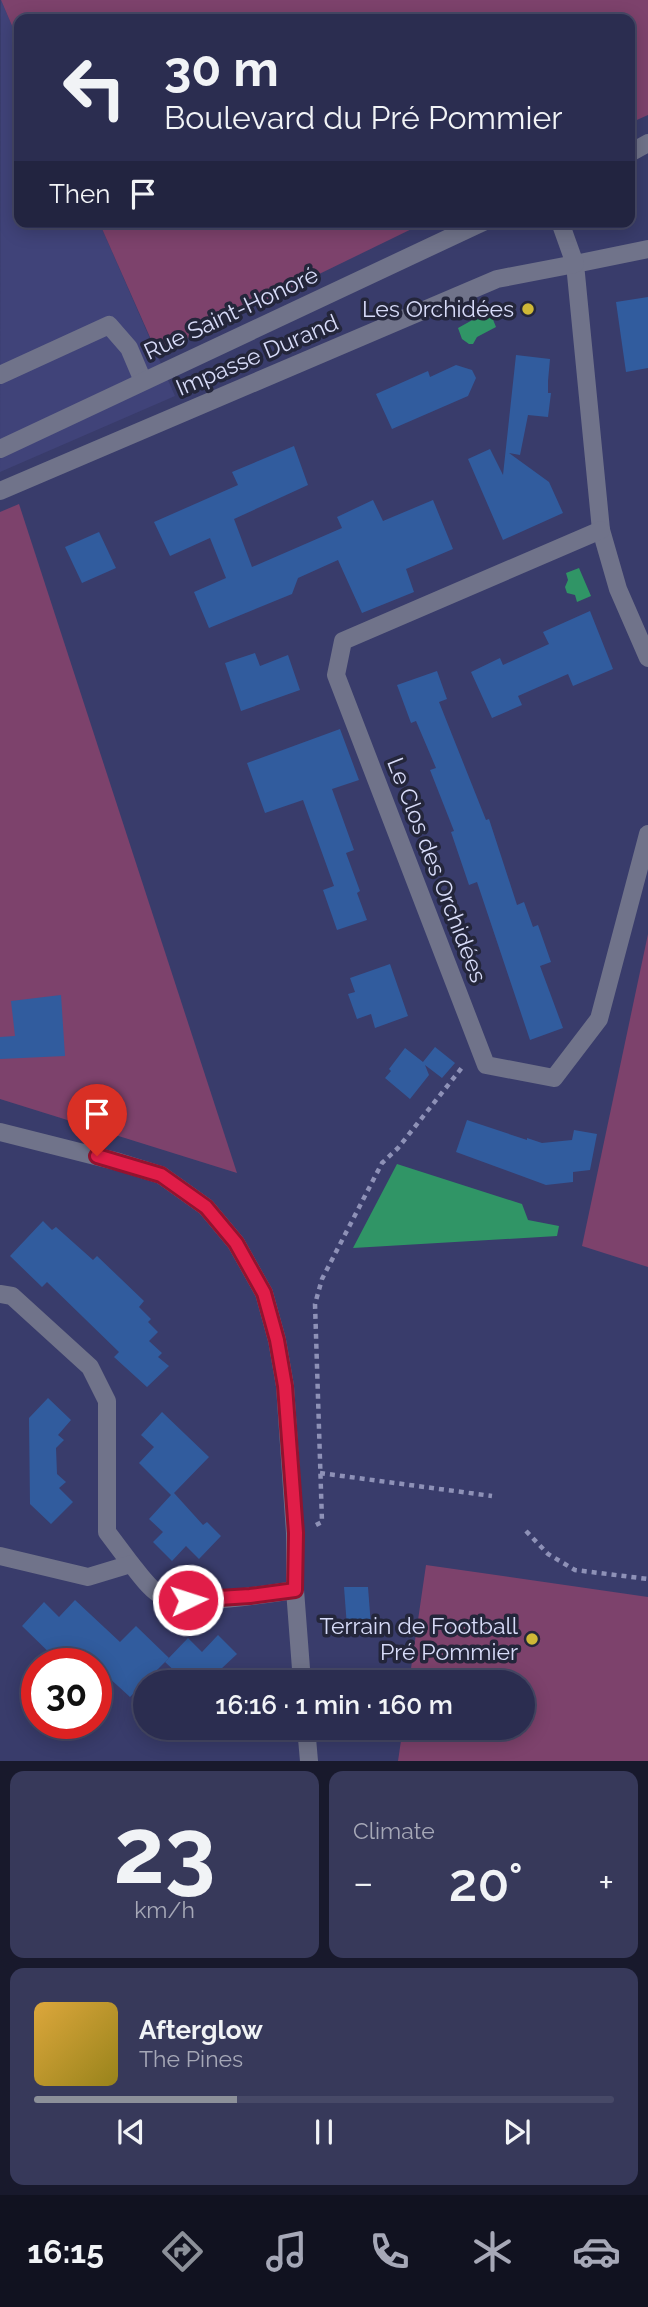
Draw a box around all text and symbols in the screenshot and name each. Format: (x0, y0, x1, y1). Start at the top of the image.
text: 30 m (164, 40, 279, 97)
icon: left (49, 42, 140, 133)
text: Boulevard du Pré Pommier (164, 99, 562, 136)
icon: arrive (124, 175, 162, 213)
text: Then (49, 179, 110, 209)
street label: Rue Saint-Honoré (140, 260, 322, 365)
place label: Les Orchidées (362, 295, 514, 322)
marker: Les Orchidées (520, 301, 536, 317)
street label: Impasse Durand (172, 308, 342, 401)
street label: Le Clos des Orchidées (382, 754, 493, 986)
pin (67, 1084, 127, 1156)
icon: arrive (78, 1095, 116, 1133)
position arrow (151, 1563, 225, 1637)
place label: Terrain de Football Pré Pommier (320, 1612, 519, 1665)
marker: Terrain de Football Pré Pommier (524, 1631, 540, 1647)
speed limit sign: 30 (21, 1648, 112, 1739)
text: 16:16 · 1 min · 160 m (215, 1690, 453, 1720)
text: 23 (113, 1797, 216, 1904)
text: Climate (353, 1817, 435, 1844)
text: 20° (449, 1852, 523, 1913)
text: − (353, 1860, 373, 1905)
text: + (598, 1860, 614, 1905)
text: km/h (134, 1896, 195, 1923)
text: Afterglow (139, 2015, 263, 2045)
text: The Pines (139, 2045, 243, 2072)
icon: previous (112, 2113, 150, 2151)
icon: pause (305, 2113, 343, 2151)
icon: next (498, 2113, 536, 2151)
icon: directions (158, 2227, 207, 2276)
icon: music (262, 2227, 311, 2276)
icon: phone (365, 2227, 414, 2276)
icon: climate (468, 2227, 517, 2276)
icon: car (572, 2227, 621, 2276)
text: 16:15 (27, 2233, 104, 2270)

